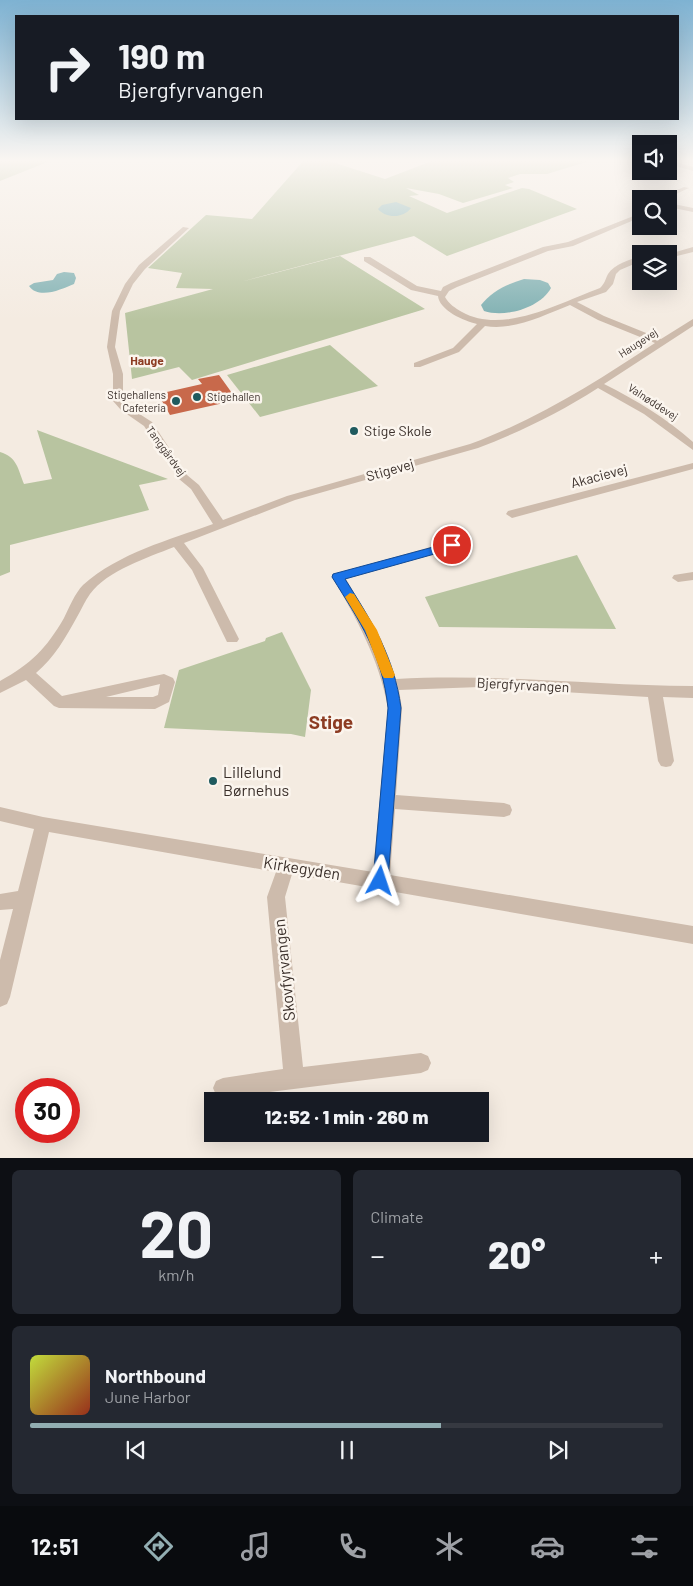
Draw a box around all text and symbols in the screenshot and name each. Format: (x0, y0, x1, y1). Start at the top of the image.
text: 190 m (118, 34, 205, 76)
icon: right (35, 35, 100, 100)
text: Bjergfyrvangen (118, 76, 264, 102)
map controls (632, 135, 677, 290)
button: sound (632, 135, 677, 180)
button: search (632, 190, 677, 235)
button: layers (632, 245, 677, 290)
street label: Haugevej (616, 325, 660, 360)
district label: Hauge (130, 353, 164, 367)
street label: Valnøddevej (626, 381, 681, 423)
place label: Stigehallens Cafeteria (107, 388, 166, 414)
place label: Stigehallen (207, 390, 260, 403)
marker: Stigehallen (191, 391, 203, 403)
marker: Stigehallens Cafeteria (170, 395, 182, 407)
place label: Stige Skole (364, 422, 432, 439)
street label: Tanggårdvej (144, 423, 189, 478)
marker: Stige Skole (348, 425, 360, 437)
street label: Stigevej (364, 455, 416, 484)
street label: Akacievej (569, 460, 629, 491)
pin (431, 524, 473, 566)
icon: arrive (438, 531, 466, 559)
street label: Bjergfyrvangen (476, 674, 570, 695)
district label: Stige (309, 710, 353, 733)
place label: Lillelund Børnehus (223, 762, 289, 799)
marker: Lillelund Børnehus (207, 775, 219, 787)
street label: Kirkegyden (262, 852, 342, 883)
position arrow (353, 854, 405, 906)
street label: Skovfyrvangen (269, 918, 298, 1022)
speed limit sign: 30 (15, 1078, 80, 1143)
text: 12:52 · 1 min · 260 m (265, 1105, 428, 1128)
text: 20 (140, 1193, 213, 1271)
text: Climate (371, 1207, 423, 1226)
text: 20° (488, 1231, 546, 1277)
text: − (371, 1238, 385, 1272)
text: + (649, 1238, 663, 1272)
text: km/h (158, 1265, 194, 1284)
text: Northbound (105, 1364, 206, 1387)
text: June Harbor (105, 1387, 191, 1406)
icon: previous (122, 1436, 150, 1464)
icon: pause (333, 1436, 361, 1464)
icon: next (544, 1436, 572, 1464)
icon: directions (141, 1529, 176, 1564)
icon: music (238, 1529, 273, 1564)
icon: phone (335, 1529, 370, 1564)
icon: climate (432, 1529, 467, 1564)
icon: car (530, 1529, 565, 1564)
icon: filters (627, 1529, 662, 1564)
text: 12:51 (31, 1533, 79, 1559)

